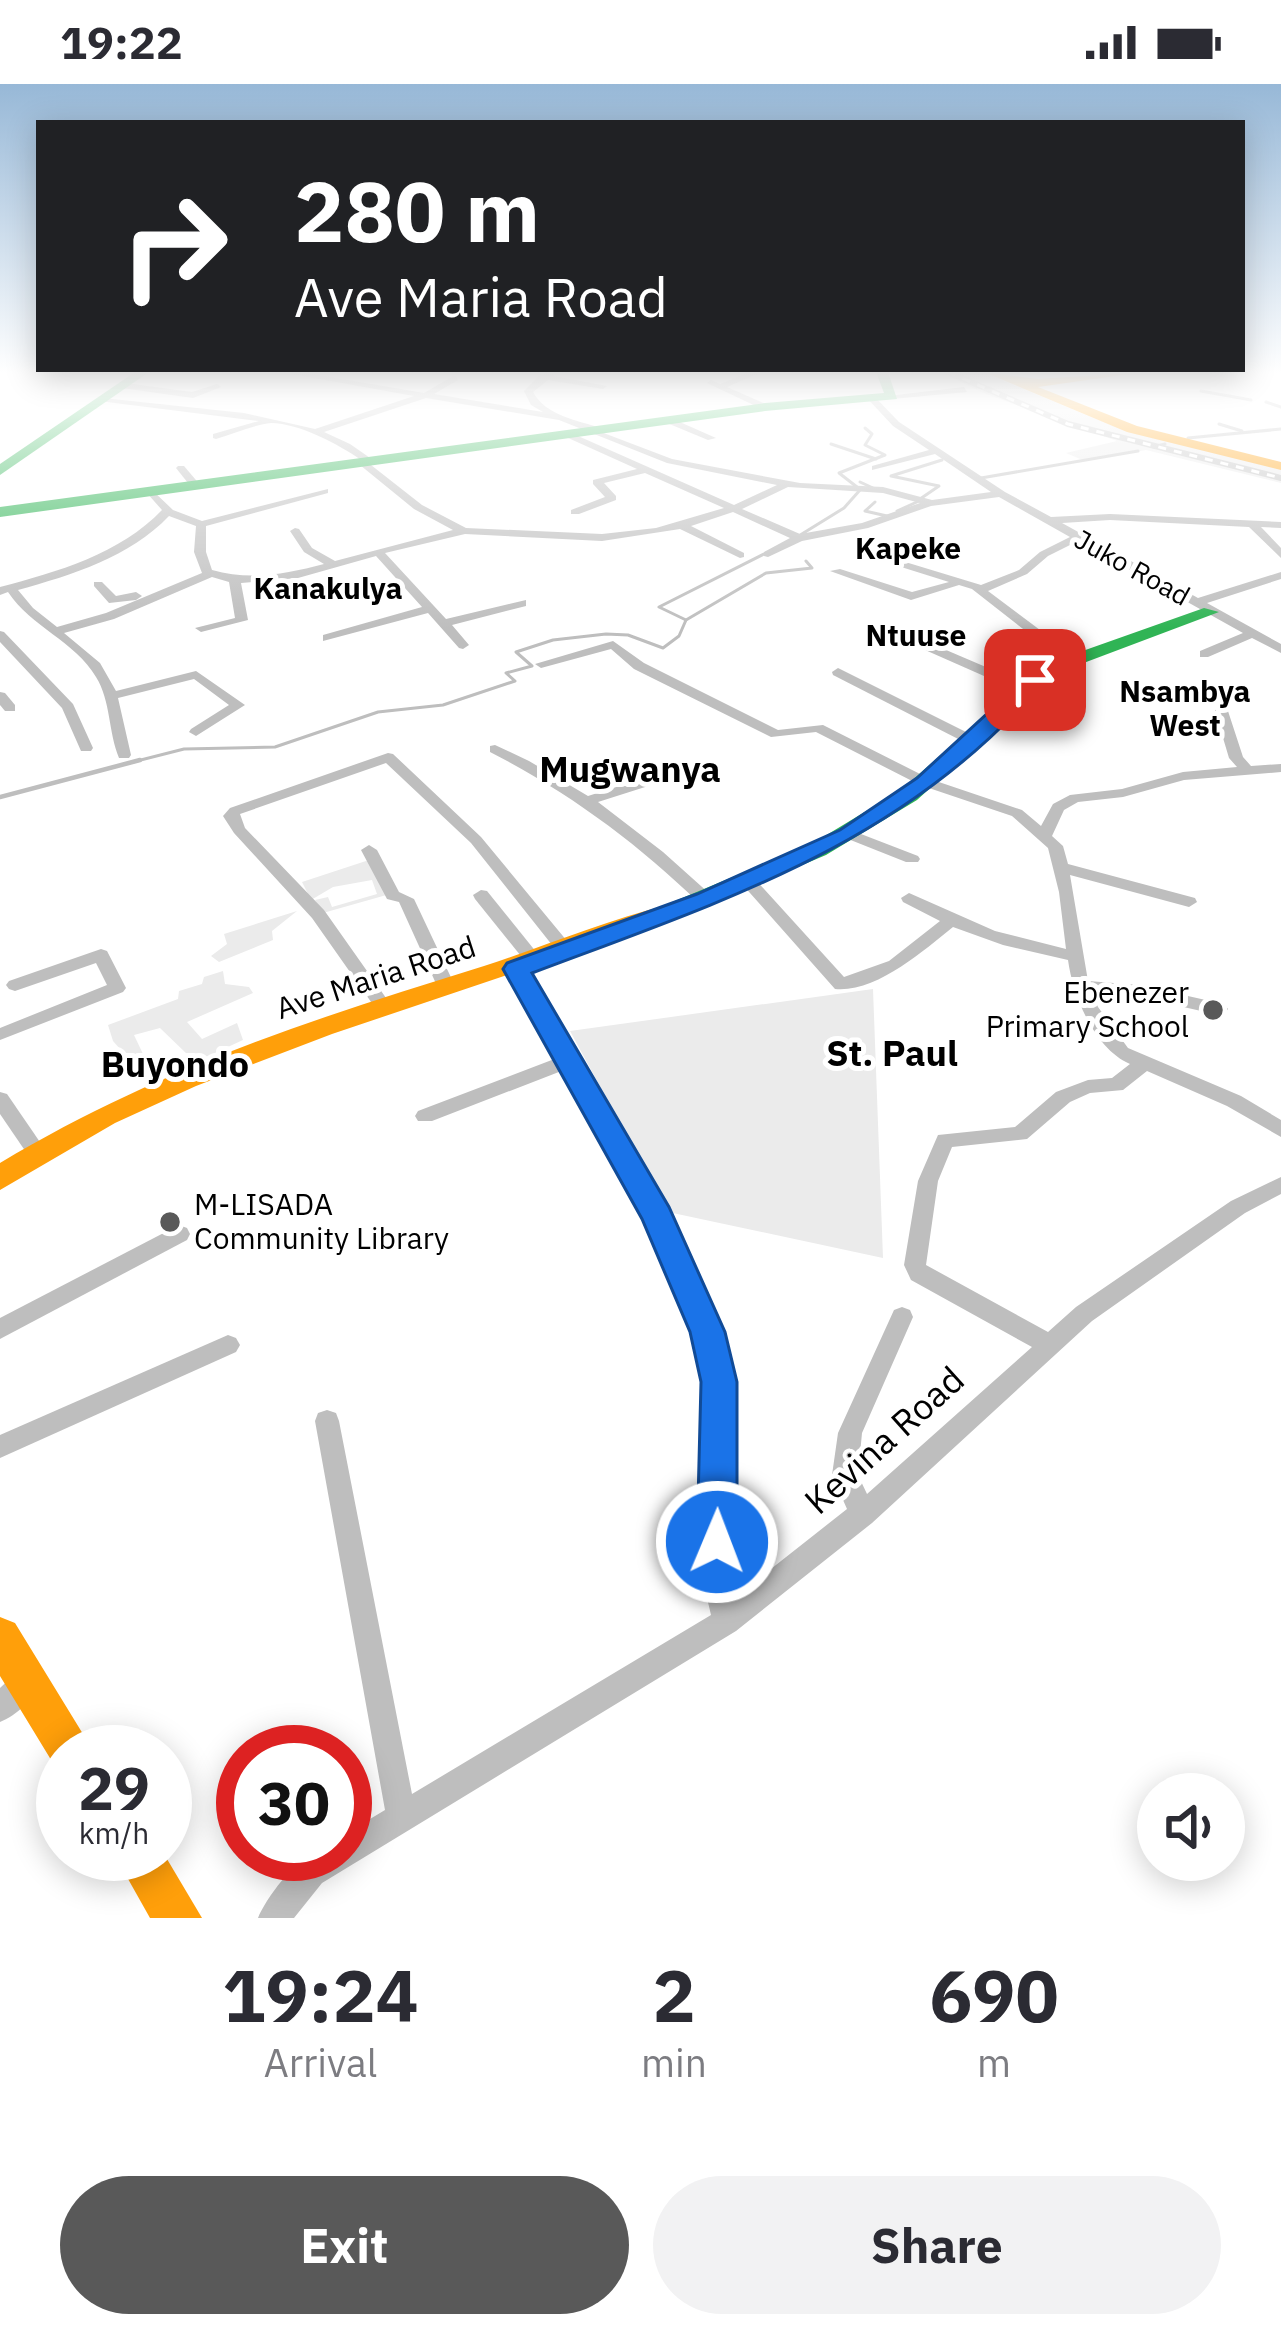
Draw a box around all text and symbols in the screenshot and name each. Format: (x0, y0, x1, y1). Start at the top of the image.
text: 19:22 (60, 13, 183, 71)
text: 280 m (294, 156, 540, 265)
icon: right (96, 168, 252, 324)
text: Ave Maria Road (294, 262, 668, 332)
street label: Juko Road (1069, 521, 1197, 613)
district label: Kapeke (855, 528, 961, 567)
district label: Kanakulya (253, 568, 403, 607)
district label: Ntuuse (866, 615, 966, 654)
pin (984, 629, 1086, 731)
icon: arrive (1002, 647, 1068, 713)
district label: Nsambya West (1119, 671, 1251, 744)
district label: Mugwanya (539, 745, 721, 792)
street label: Ave Maria Road (271, 926, 480, 1027)
place label: Ebenezer Primary School (986, 972, 1189, 1045)
marker: Ebenezer Primary School (1200, 997, 1226, 1023)
district label: St. Paul (826, 1029, 958, 1076)
district label: Buyondo (101, 1040, 249, 1087)
place label: M-LISADA Community Library (194, 1184, 449, 1257)
marker: M-LISADA Community Library (157, 1209, 183, 1235)
street label: Kevina Road (794, 1356, 973, 1524)
position arrow (654, 1479, 780, 1605)
speed limit sign: 30 (216, 1725, 372, 1881)
text: 29 (78, 1748, 150, 1827)
map controls (1137, 1773, 1245, 1881)
button: sound (1137, 1773, 1245, 1881)
text: km/h (79, 1813, 149, 1852)
text: 19:24 (222, 1948, 419, 2042)
text: 2 (652, 1948, 696, 2042)
text: 690 (929, 1948, 1059, 2042)
text: Arrival (264, 2037, 377, 2088)
text: min (641, 2037, 707, 2088)
text: m (977, 2037, 1011, 2088)
button: Exit (60, 2176, 629, 2314)
button: Share (653, 2176, 1221, 2314)

